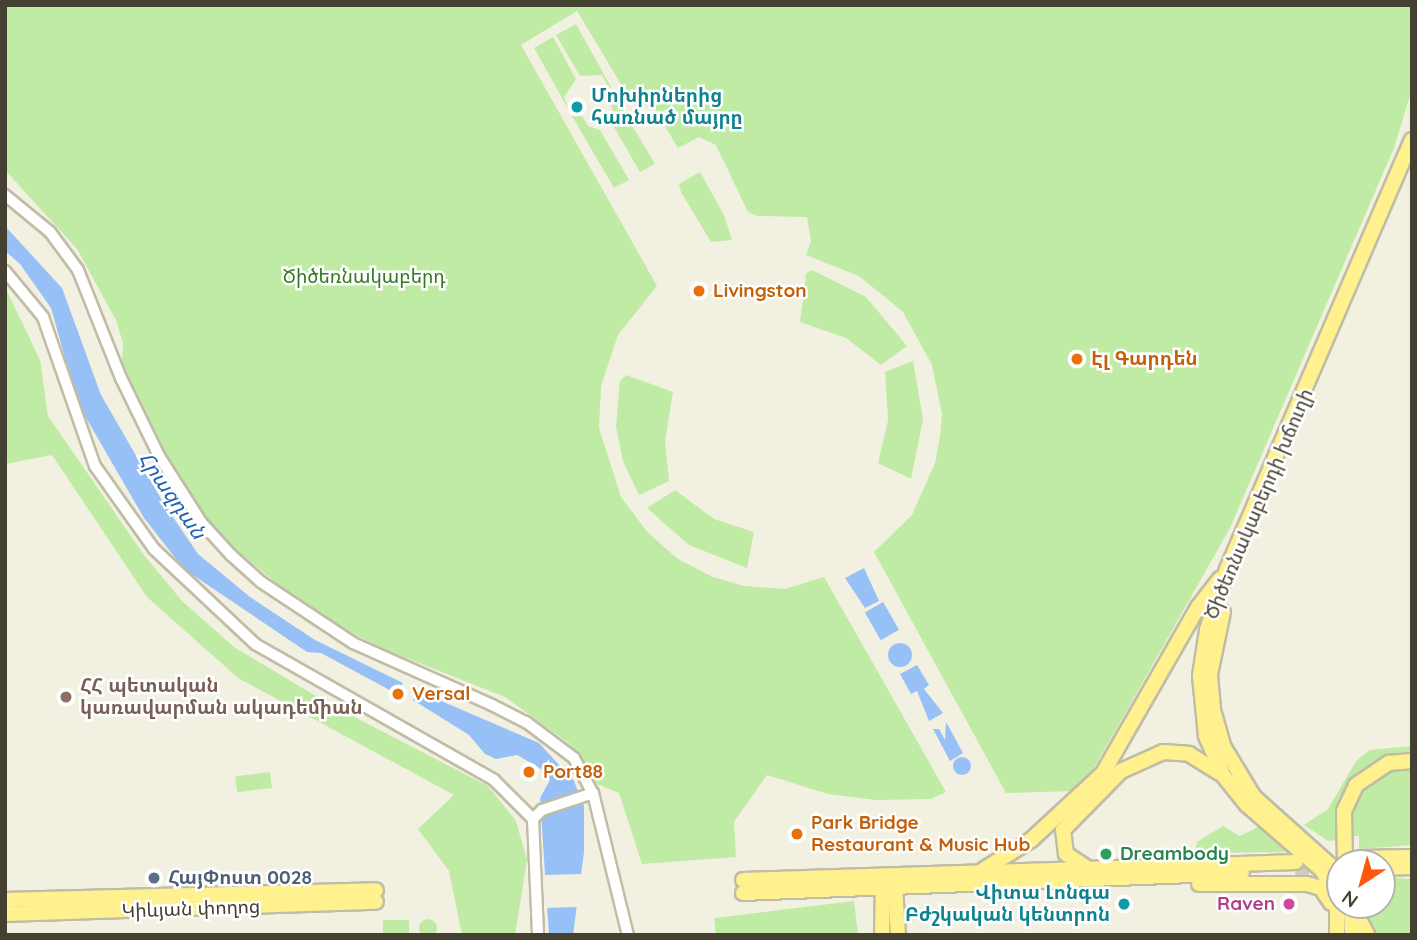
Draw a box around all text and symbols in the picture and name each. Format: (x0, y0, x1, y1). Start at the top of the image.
place label: Մոխիրներից հառնած մայրը (591, 85, 743, 129)
marker: Մոխիրներից հառնած մայրը (569, 99, 585, 115)
park label: Ծիծեռնակաբերդ (282, 266, 446, 288)
place label: Livingston (713, 280, 807, 302)
marker: Livingston (691, 283, 707, 299)
place label: Էլ Գարդեն (1091, 348, 1198, 370)
marker: Էլ Գարդեն (1069, 351, 1085, 367)
street label: Ծիծեռնակաբերդի խճուղի (1200, 385, 1318, 623)
water label: Հրազդան (134, 447, 212, 543)
place label: ՀՀ պետական կառավարման ակադեմիան (80, 675, 363, 719)
place label: Versal (412, 683, 470, 705)
marker: Versal (390, 686, 406, 702)
marker: ՀՀ պետական կառավարման ակադեմիան (58, 689, 74, 705)
place label: Port88 (543, 761, 603, 783)
marker: Port88 (521, 764, 537, 780)
place label: Park Bridge Restaurant & Music Hub (811, 812, 1030, 856)
marker: Park Bridge Restaurant & Music Hub (789, 826, 805, 842)
place label: Dreambody (1120, 843, 1229, 865)
marker: Dreambody (1098, 846, 1114, 862)
north arrow (1326, 849, 1396, 919)
place label: ՀայՓոստ 0028 (168, 867, 312, 889)
marker: ՀայՓոստ 0028 (146, 870, 162, 886)
place label: Վիտա Լոնգա Բժշկական կենտրոն (905, 882, 1110, 926)
text: N (1337, 886, 1363, 913)
place label: Raven (1217, 893, 1275, 915)
street label: Կիևյան փողոց (121, 895, 261, 923)
marker: Վիտա Լոնգա Բժշկական կենտրոն (1116, 896, 1132, 912)
marker: Raven (1281, 896, 1297, 912)

